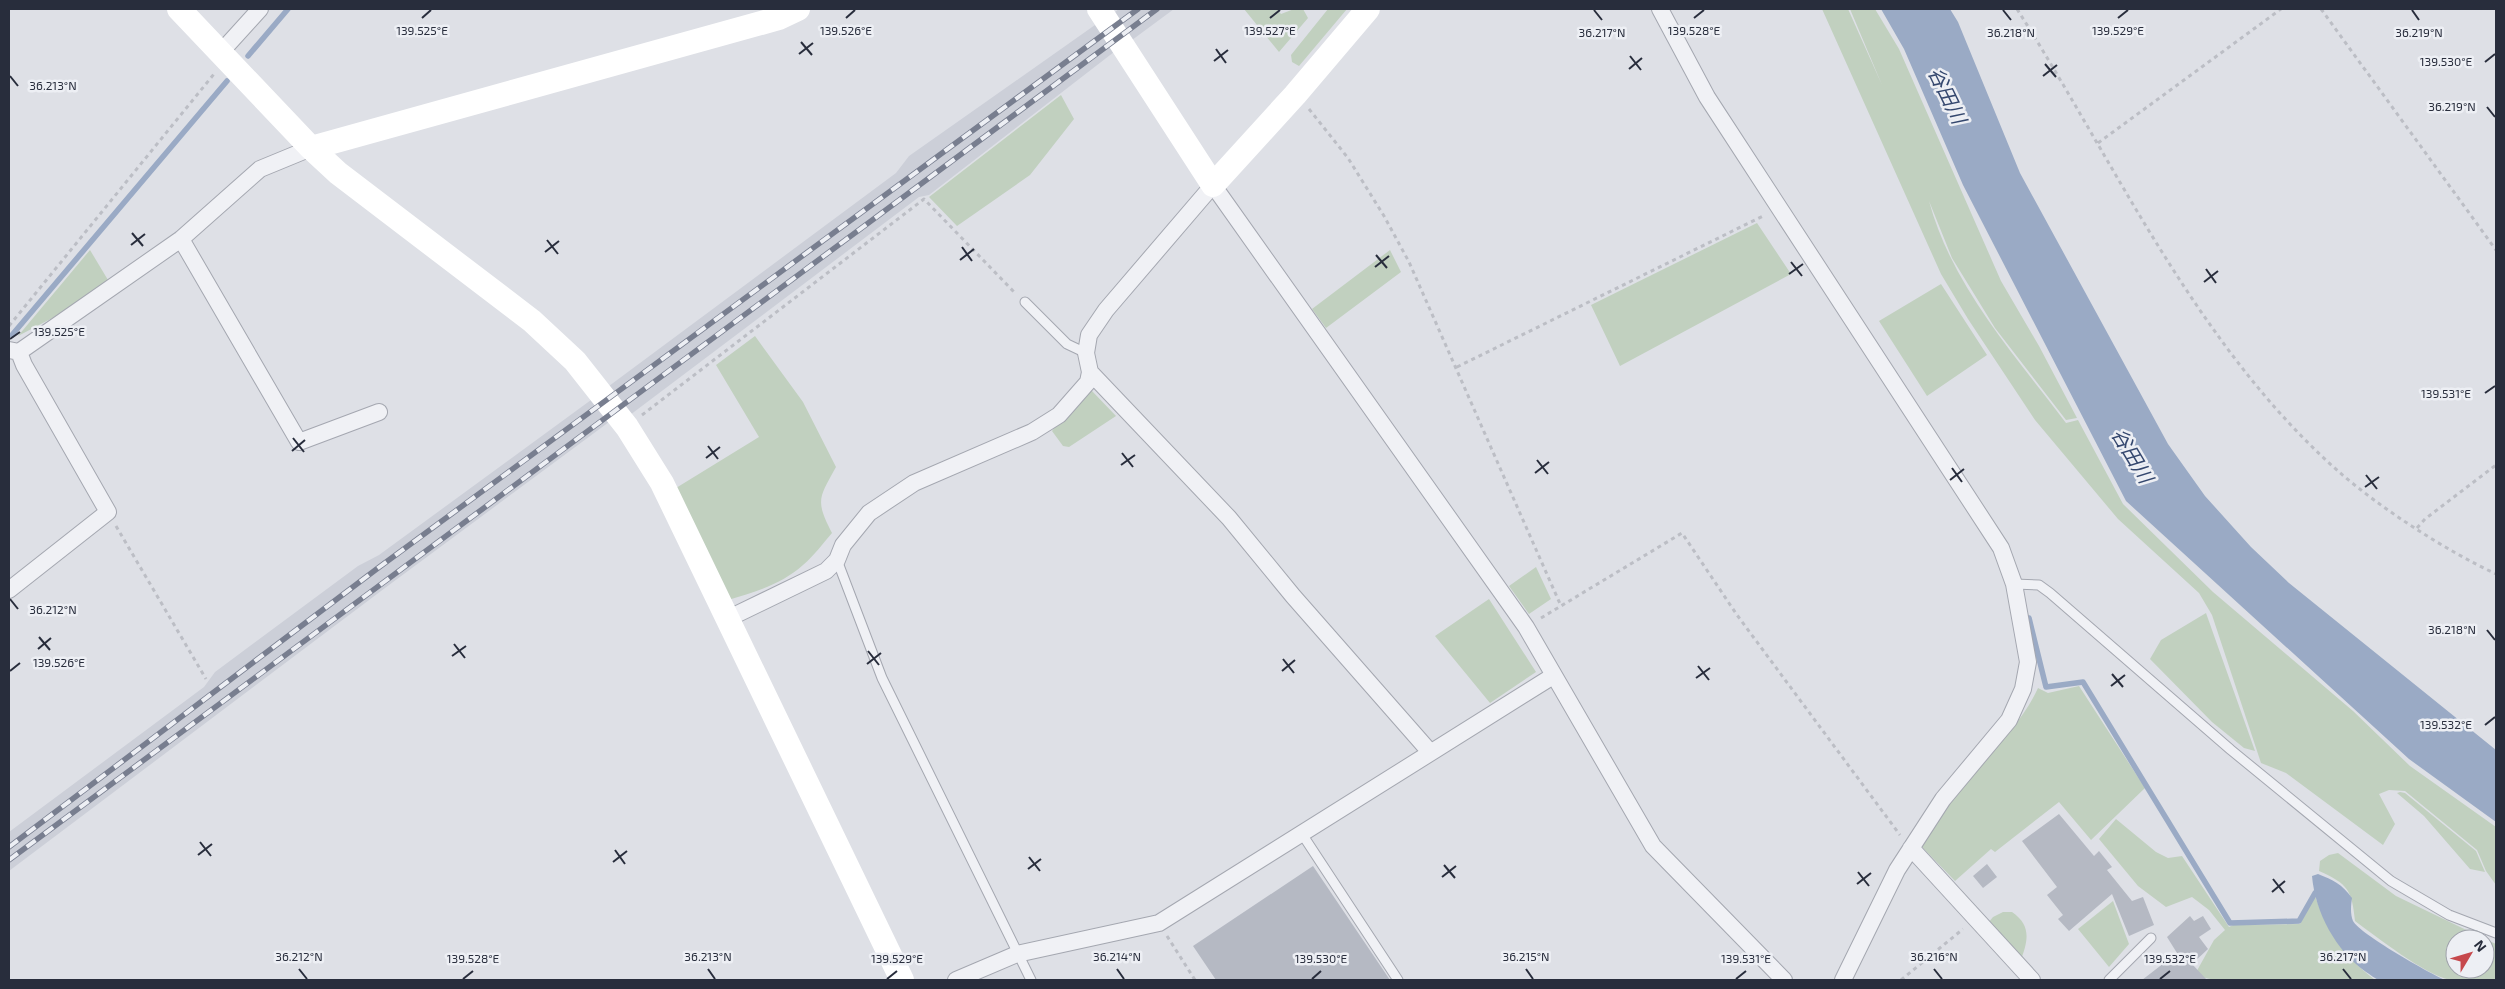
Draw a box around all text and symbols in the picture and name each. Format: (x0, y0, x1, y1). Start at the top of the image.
text: 139.525°E (396, 23, 448, 37)
text: 139.526°E (820, 23, 872, 37)
text: 139.527°E (1244, 23, 1296, 37)
text: 139.528°E (1668, 23, 1721, 37)
text: 139.529°E (2092, 23, 2144, 37)
text: 36.217°N (1579, 25, 1625, 39)
text: 36.218°N (1987, 25, 2035, 39)
text: 36.219°N (2395, 25, 2443, 39)
text: 139.530°E (2420, 54, 2473, 68)
water label: 谷田川 (1924, 63, 1973, 129)
text: 36.213°N (29, 78, 77, 92)
text: 36.219°N (2428, 99, 2476, 113)
text: 139.525°E (33, 324, 85, 338)
text: 139.531°E (2421, 386, 2471, 400)
water label: 谷田川 (2107, 423, 2160, 489)
text: 36.212°N (29, 602, 77, 616)
text: 36.218°N (2428, 622, 2476, 636)
text: 139.526°E (33, 655, 85, 669)
text: 139.532°E (2420, 717, 2472, 731)
north arrow (2445, 929, 2495, 979)
text: N (2471, 936, 2490, 955)
text: 36.212°N (275, 949, 323, 963)
text: 36.213°N (684, 949, 732, 963)
text: 36.214°N (1093, 949, 1141, 963)
text: 36.215°N (1502, 949, 1550, 963)
text: 36.216°N (1910, 949, 1958, 963)
text: 36.217°N (2320, 949, 2366, 963)
text: 139.528°E (447, 951, 500, 965)
text: 139.529°E (871, 951, 923, 965)
text: 139.530°E (1295, 951, 1348, 965)
text: 139.531°E (1721, 951, 1771, 965)
text: 139.532°E (2144, 951, 2196, 965)

